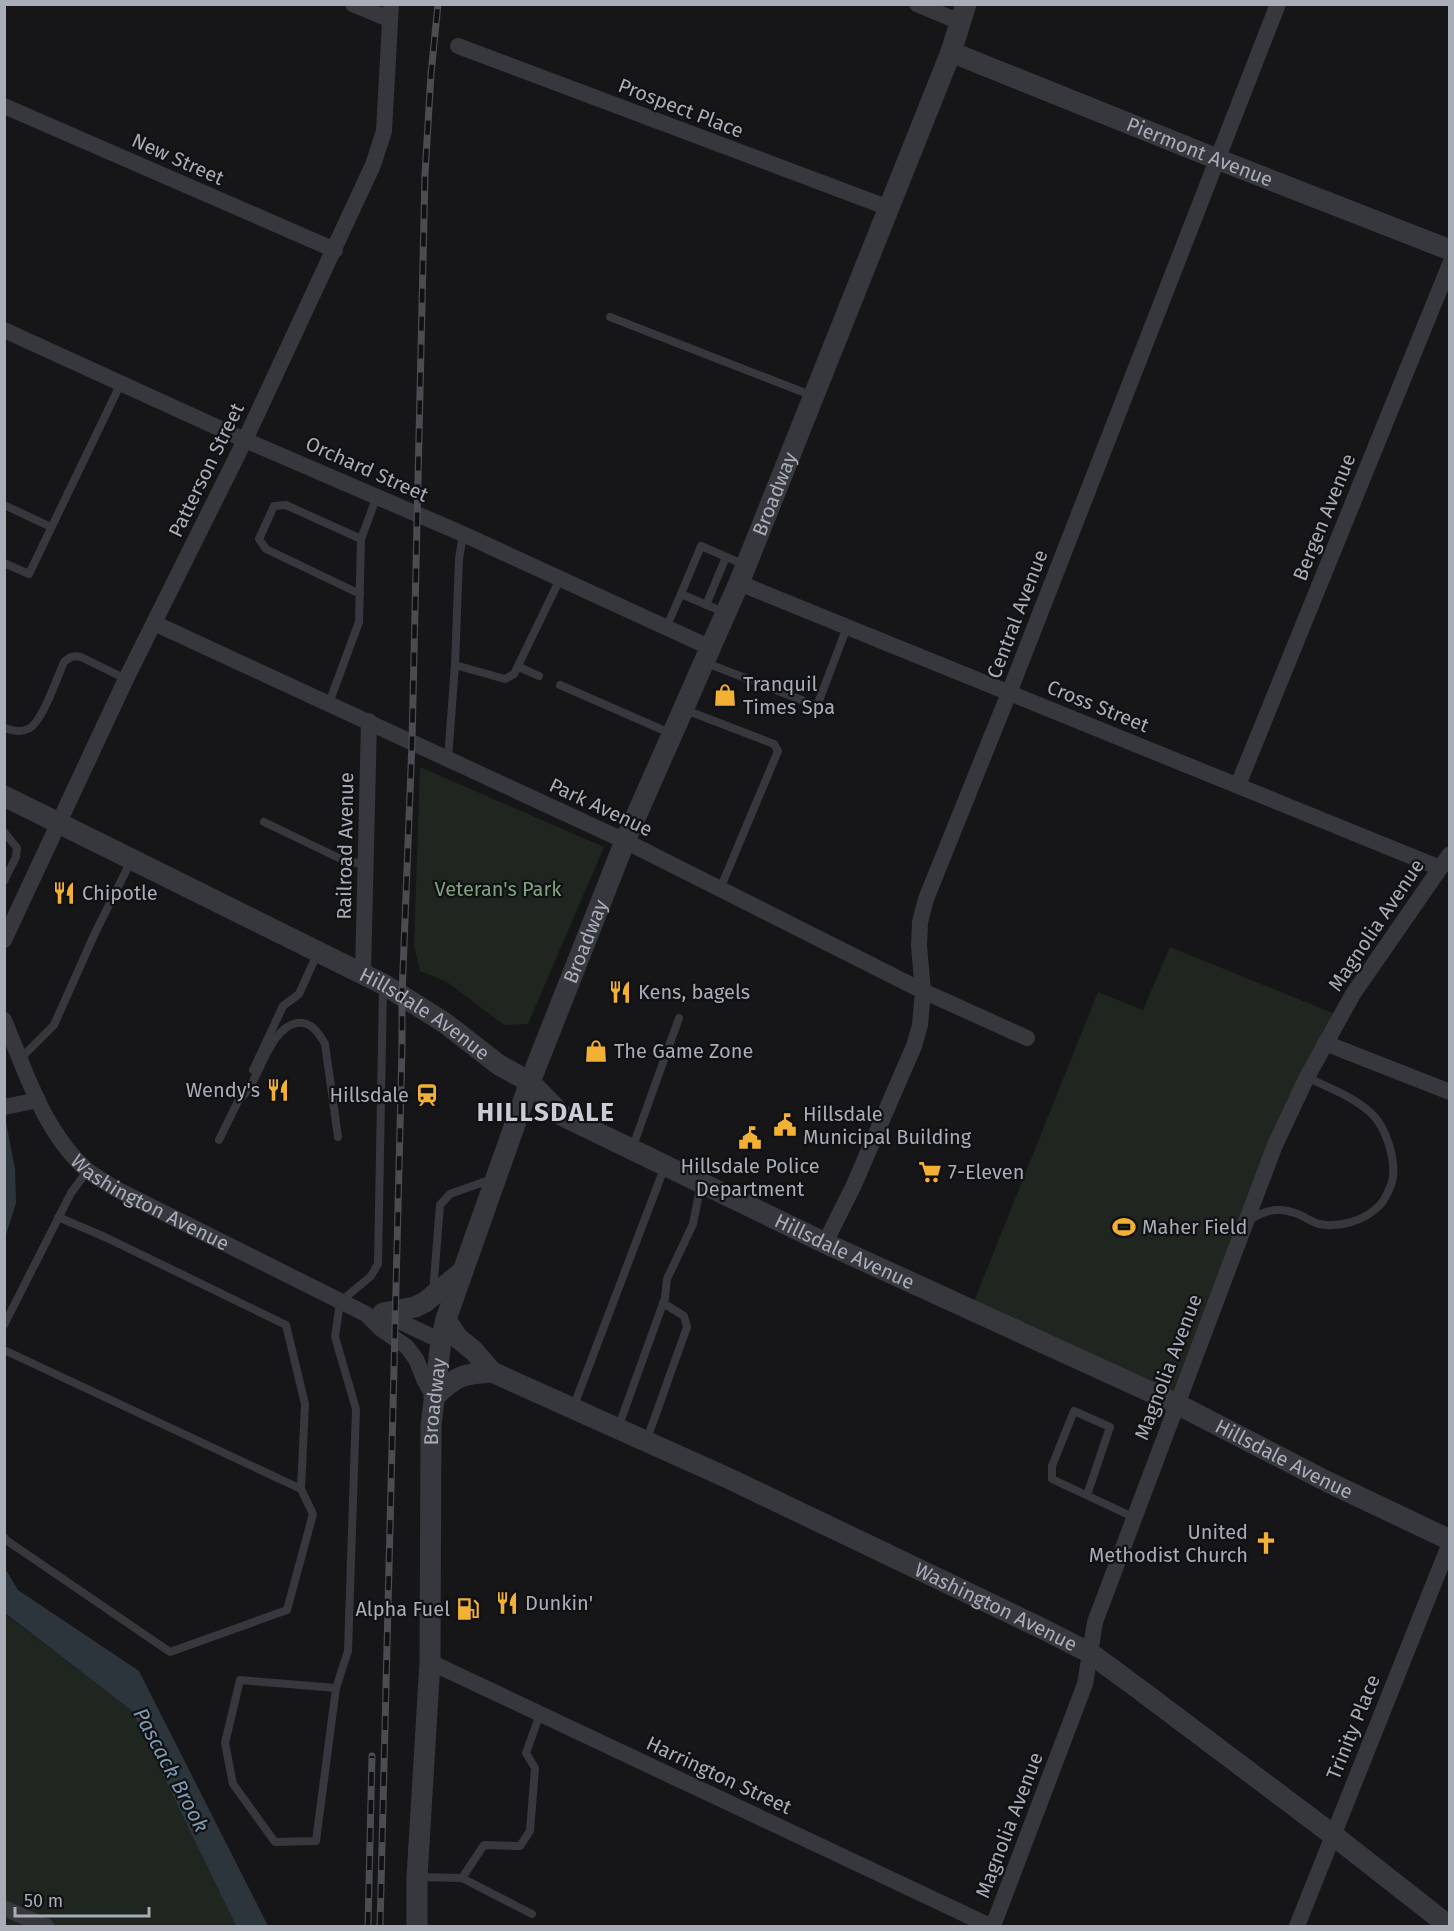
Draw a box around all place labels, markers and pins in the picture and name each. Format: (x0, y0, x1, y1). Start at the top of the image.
place label: Tranquil Times Spa (743, 672, 835, 719)
shop icon: Tranquil Times Spa (712, 682, 738, 708)
restaurant icon: Chipotle (51, 880, 77, 906)
place label: Chipotle (82, 881, 158, 905)
restaurant icon: Kens, bagels (607, 979, 633, 1005)
place label: Kens, bagels (638, 980, 750, 1004)
shop icon: The Game Zone (583, 1038, 609, 1064)
place label: The Game Zone (614, 1039, 753, 1063)
restaurant icon: Wendy's (265, 1077, 291, 1103)
place label: Wendy's (186, 1078, 260, 1102)
station icon: Hillsdale (414, 1082, 440, 1108)
place label: Hillsdale (329, 1083, 409, 1107)
place label: Hillsdale Municipal Building (803, 1102, 972, 1149)
public building icon: Hillsdale Municipal Building (772, 1112, 798, 1138)
public building icon: Hillsdale Police Department (737, 1125, 763, 1151)
place label: Hillsdale Police Department (680, 1154, 820, 1201)
supermarket icon: 7-Eleven (917, 1159, 943, 1185)
place label: 7-Eleven (948, 1160, 1024, 1184)
sports icon: Maher Field (1111, 1214, 1137, 1240)
place label: Maher Field (1142, 1215, 1247, 1239)
place label: United Methodist Church (1089, 1520, 1248, 1567)
church icon: United Methodist Church (1253, 1530, 1279, 1556)
restaurant icon: Dunkin' (494, 1590, 520, 1616)
place label: Dunkin' (525, 1591, 593, 1615)
fuel station icon: Alpha Fuel (455, 1596, 481, 1622)
place label: Alpha Fuel (355, 1597, 450, 1621)

